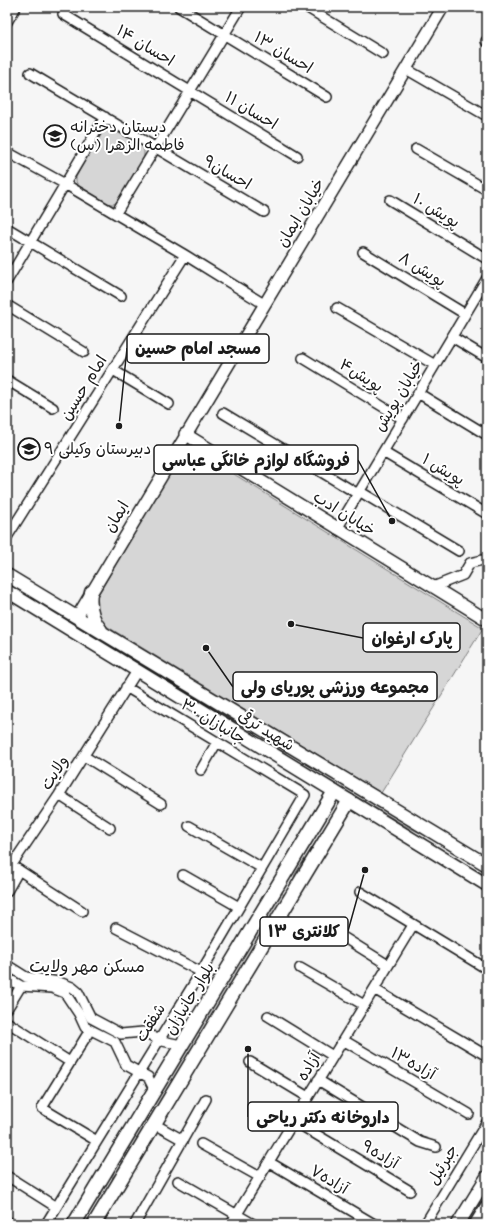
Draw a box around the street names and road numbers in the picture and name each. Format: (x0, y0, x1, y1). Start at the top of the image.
street label: احسان ۱۴ (112, 20, 178, 72)
street label: احسان ۱۳ (250, 27, 316, 79)
street label: احسان ۱۱ (221, 87, 281, 135)
street label: احسان۹ (199, 151, 255, 195)
street label: خیابان ایمان (272, 175, 330, 251)
street label: پویش ۱۰ (409, 189, 463, 233)
street label: پویش ۸ (395, 248, 449, 292)
street label: امام حسین (56, 351, 113, 425)
street label: پویش۴ (335, 354, 387, 398)
street label: خیابان پویش (369, 356, 429, 436)
street label: پویش ۱ (418, 449, 468, 491)
street label: خیابان ادب (309, 487, 379, 541)
street label: ایمان (99, 497, 135, 537)
street label: جانبازان ۳۰ (177, 694, 249, 750)
street label: شهید ترقی (234, 705, 299, 756)
street label: ولایت (36, 752, 74, 794)
street label: بلوار جانبازان (160, 959, 220, 1039)
street label: شفقت (131, 1000, 171, 1046)
street label: آزاده۱۳ (387, 1043, 440, 1086)
street label: آزاده (292, 1048, 326, 1085)
street label: آزاده۹ (358, 1136, 403, 1175)
street label: جبرئیل (423, 1141, 463, 1189)
street label: آزاده۷ (306, 1160, 353, 1200)

